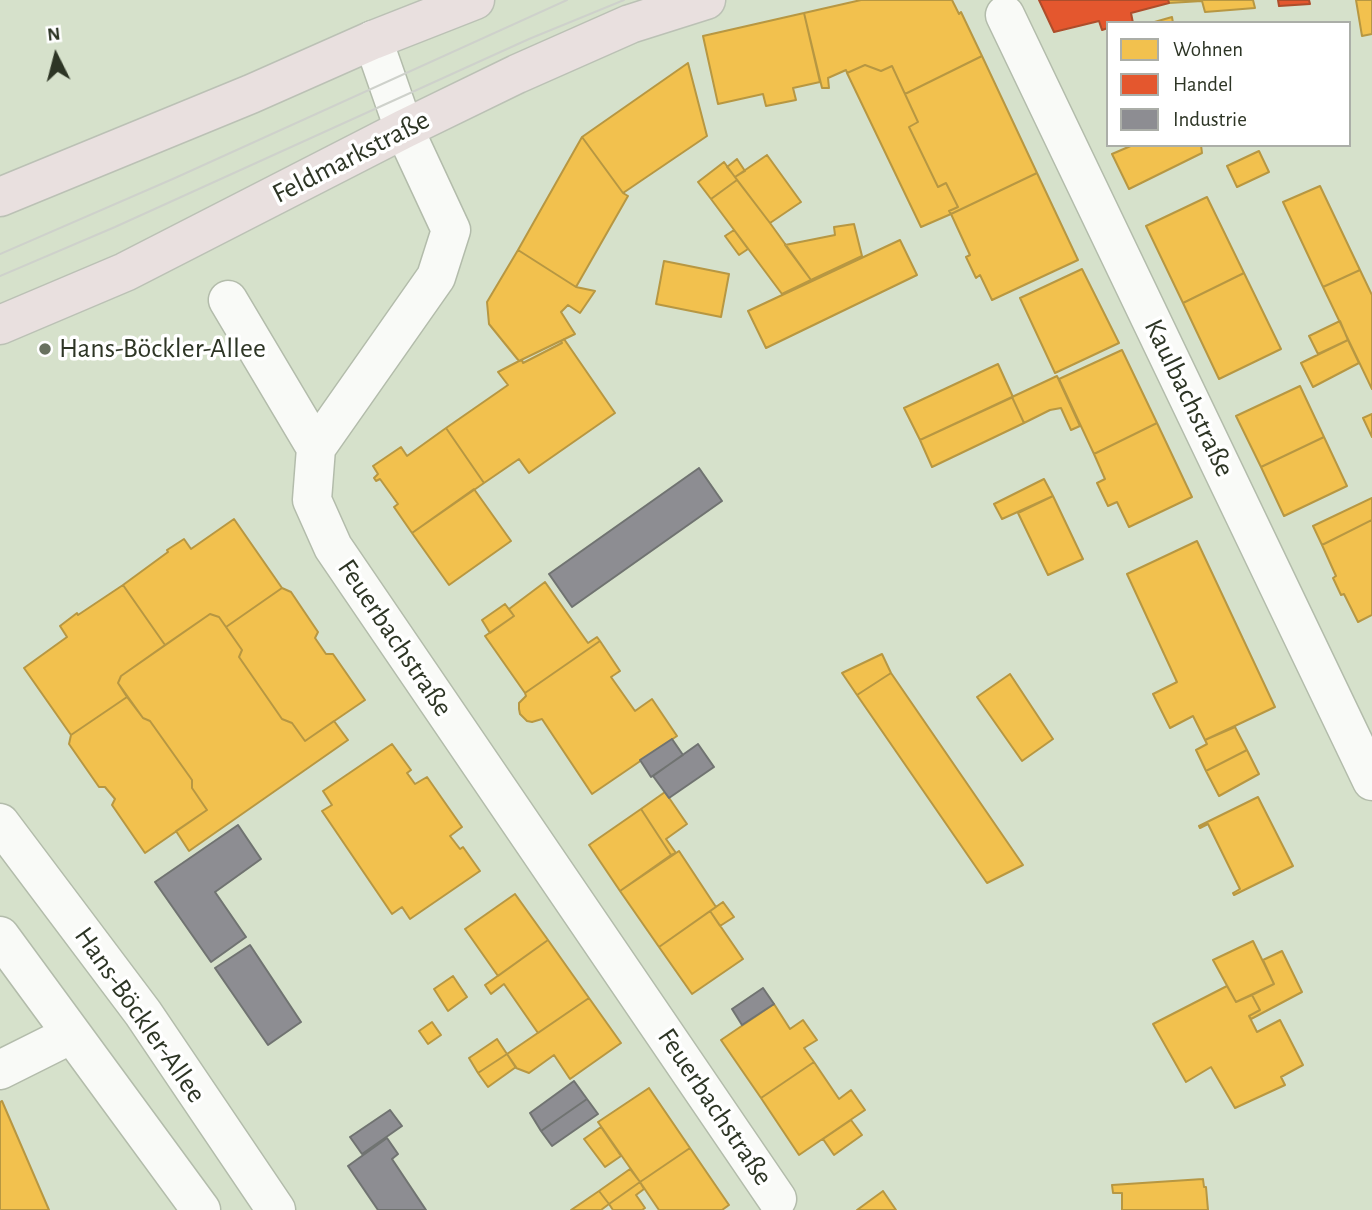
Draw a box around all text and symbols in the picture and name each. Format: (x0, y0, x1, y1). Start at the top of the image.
north arrow (21, 21, 91, 91)
legend (1106, 21, 1351, 147)
text: N (46, 24, 61, 45)
text: Wohnen (1173, 39, 1243, 60)
text: Handel (1173, 74, 1233, 95)
street label: Feldmarkstraße (267, 103, 435, 211)
text: Industrie (1173, 109, 1247, 130)
street label: Kaulbachstraße (1136, 314, 1242, 482)
place label: Hans-Böckler-Allee (59, 332, 266, 366)
marker: Hans-Böckler-Allee (37, 341, 53, 357)
street label: Feuerbachstraße (330, 553, 460, 723)
street label: Hans-Böckler-Allee (67, 921, 213, 1109)
street label: Feuerbachstraße (650, 1022, 780, 1192)

